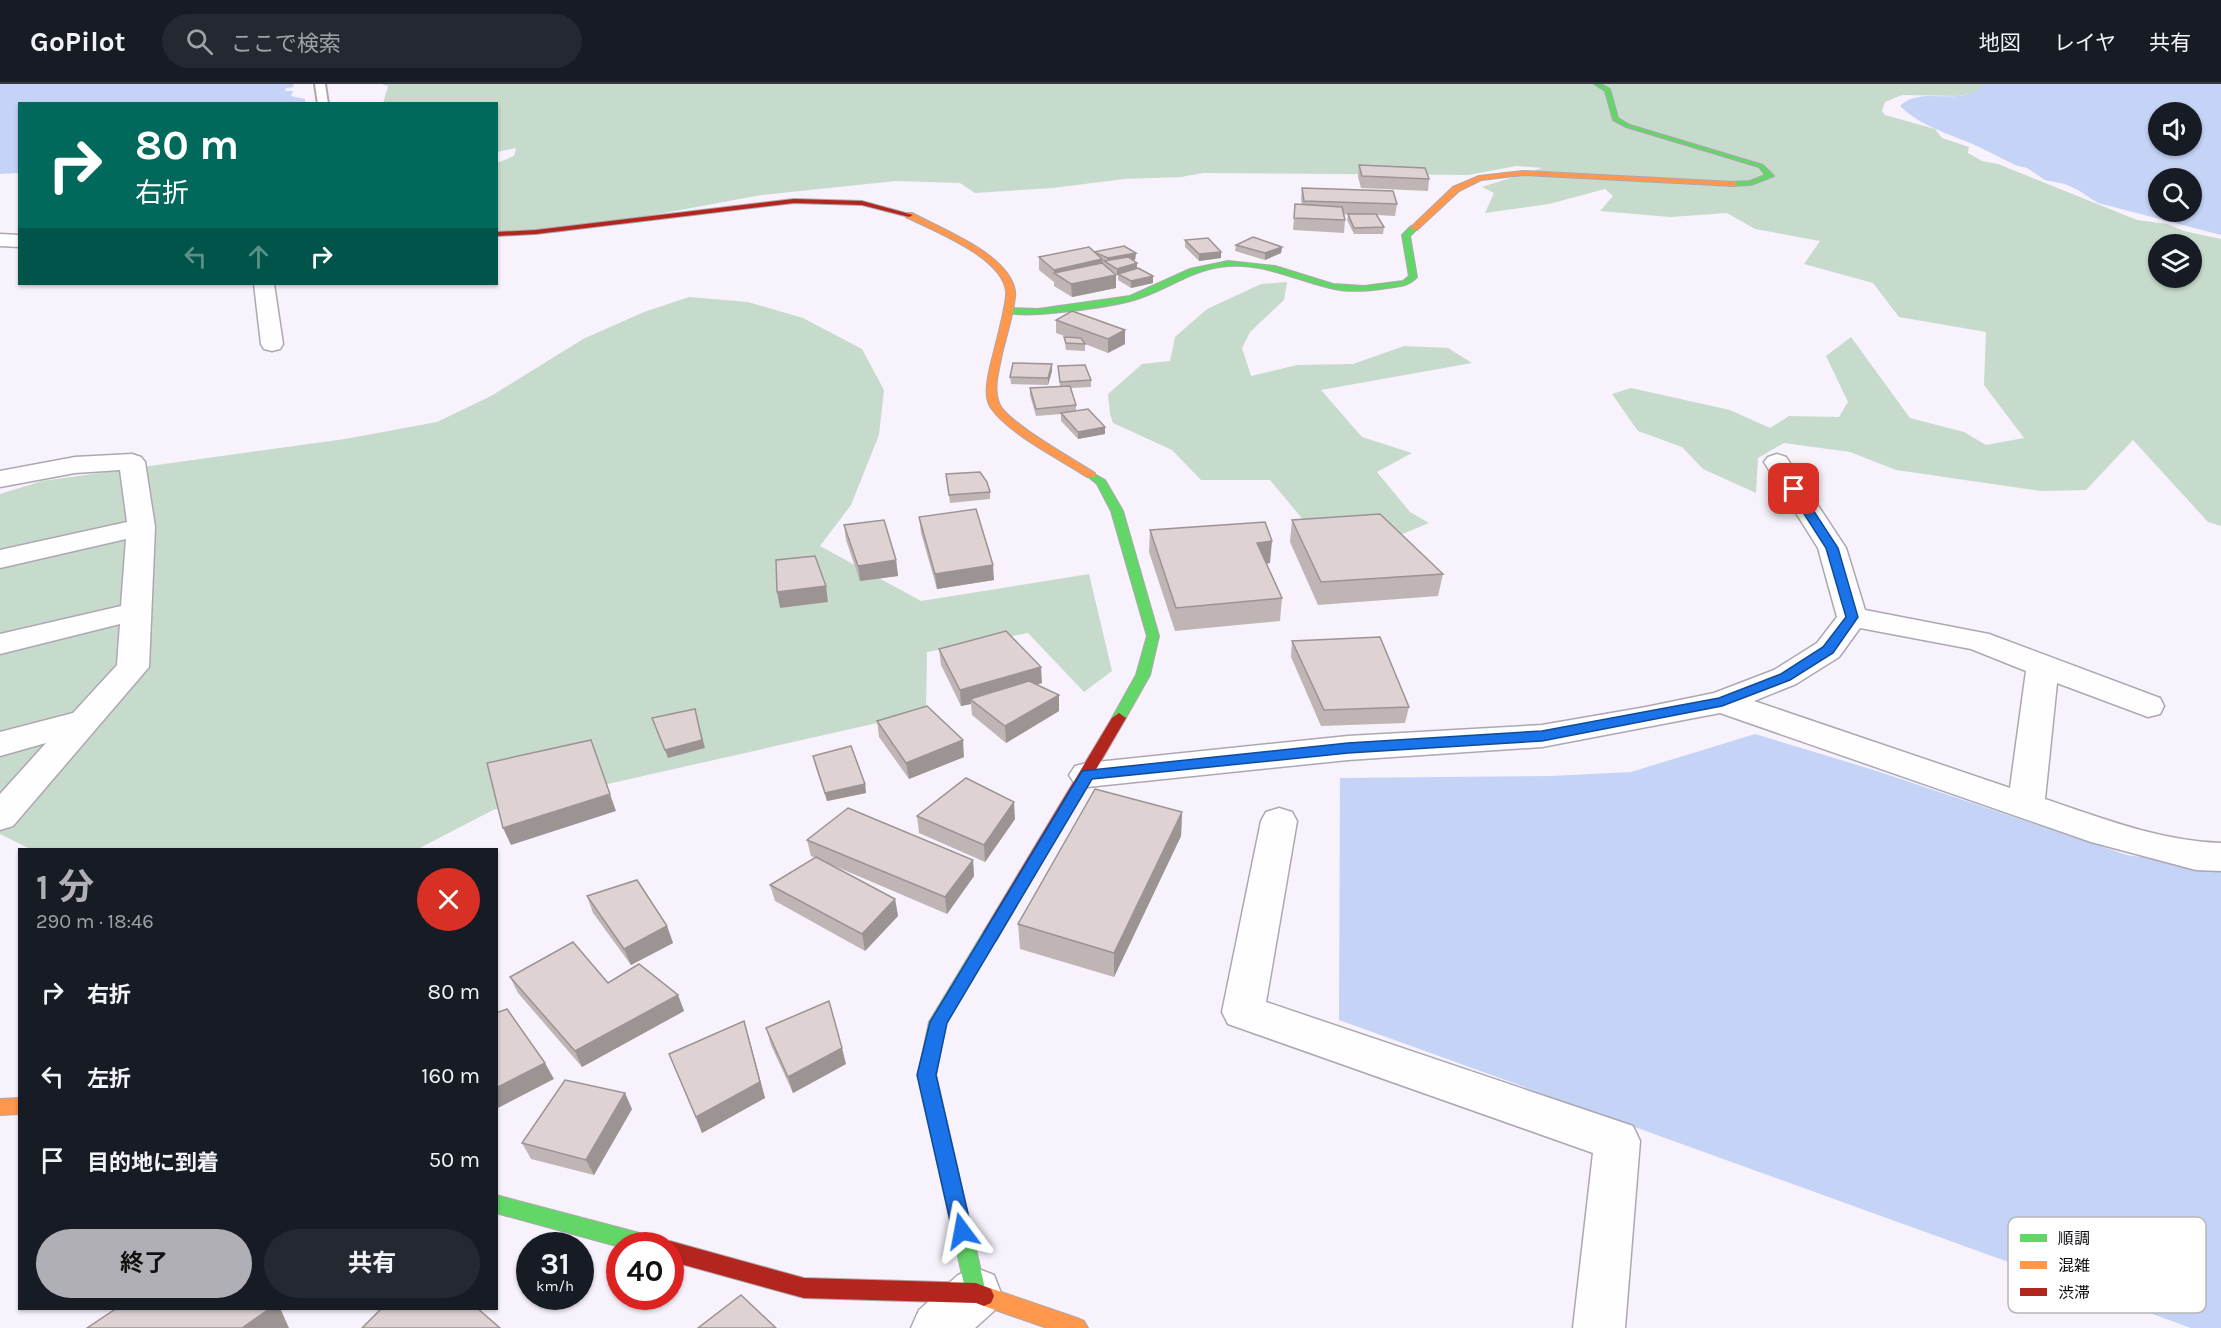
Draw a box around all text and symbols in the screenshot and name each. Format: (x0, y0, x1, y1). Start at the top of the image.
search box (162, 14, 582, 68)
text: GoPilot (30, 25, 126, 58)
icon: search (183, 25, 216, 58)
text: ここで検索 (231, 31, 341, 57)
text: 地図 (1979, 31, 2021, 55)
text: レイヤ (2054, 31, 2116, 55)
text: 共有 (2149, 31, 2191, 55)
map controls (2148, 102, 2202, 288)
button: sound (2148, 102, 2202, 156)
text: 80 m (135, 120, 239, 170)
icon: right (36, 126, 114, 204)
button: search (2148, 168, 2202, 222)
text: 右折 (135, 177, 189, 209)
button: layers (2148, 234, 2202, 288)
icon: left (179, 240, 212, 273)
icon: ahead (242, 240, 275, 273)
icon: right (305, 240, 338, 273)
pin (1768, 463, 1819, 514)
icon: arrive (1777, 472, 1810, 505)
text: 1 分 (36, 866, 94, 908)
button: close (417, 868, 480, 931)
text: 290 m · 18:46 (36, 910, 154, 933)
icon: right (36, 976, 69, 1009)
text: 80 m (428, 979, 480, 1005)
text: 右折 (87, 982, 131, 1008)
icon: left (36, 1060, 69, 1093)
text: 160 m (421, 1063, 480, 1089)
text: 左折 (87, 1066, 131, 1092)
icon: arrive (36, 1144, 69, 1177)
text: 50 m (429, 1147, 480, 1173)
text: 目的地に到着 (87, 1150, 219, 1176)
position arrow (930, 1199, 994, 1263)
legend (2008, 1217, 2206, 1313)
button: 終了 (36, 1229, 252, 1298)
button: 共有 (264, 1229, 480, 1298)
text: 順調 (2058, 1229, 2090, 1248)
speed limit sign: 40 (606, 1232, 684, 1310)
text: 31 (540, 1246, 570, 1282)
text: 混雑 (2058, 1256, 2090, 1275)
text: km/h (536, 1277, 574, 1295)
text: 渋滞 (2058, 1283, 2090, 1302)

